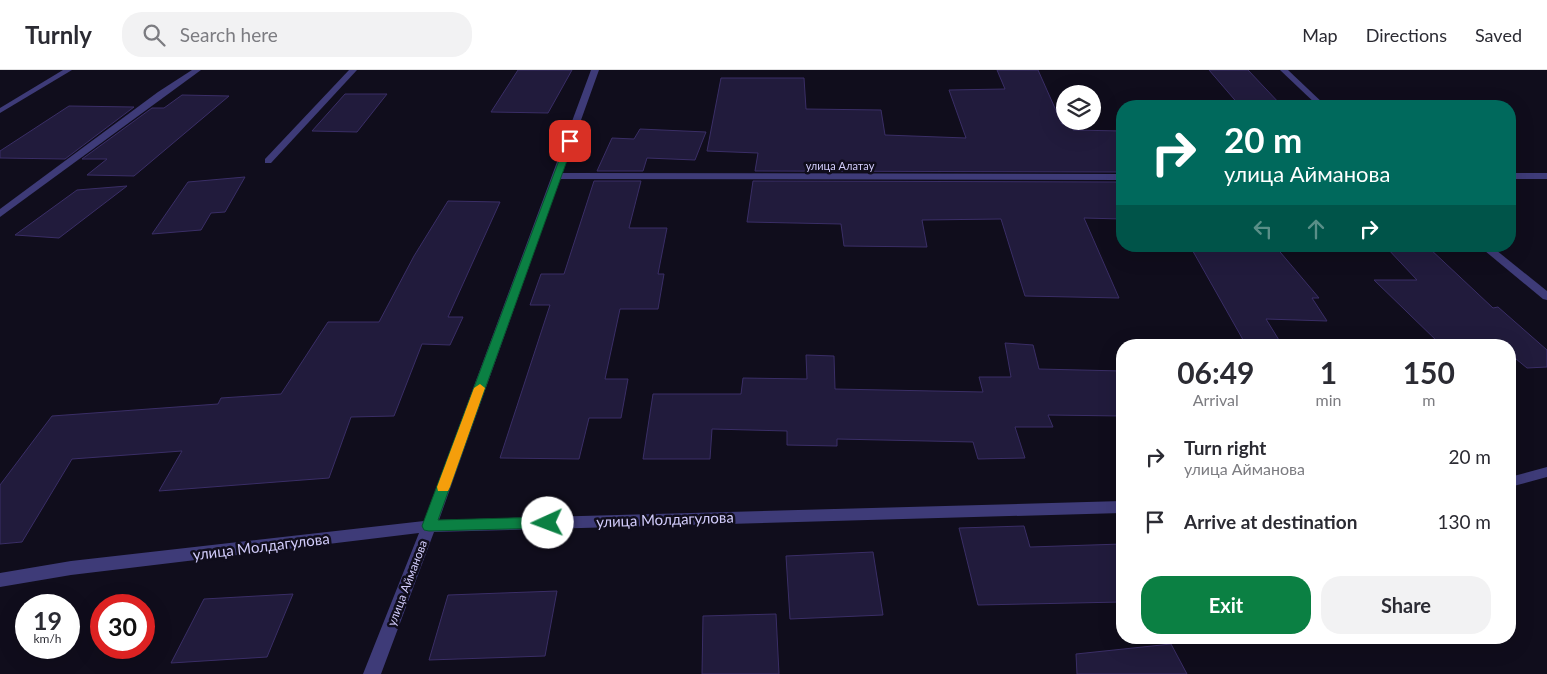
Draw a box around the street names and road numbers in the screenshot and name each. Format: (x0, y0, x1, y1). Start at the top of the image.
street label: улица Алатау (806, 159, 875, 172)
street label: улица Молдагулова (596, 508, 734, 530)
street label: улица Молдагулова (192, 529, 330, 563)
street label: улица Айманова (384, 538, 430, 628)

